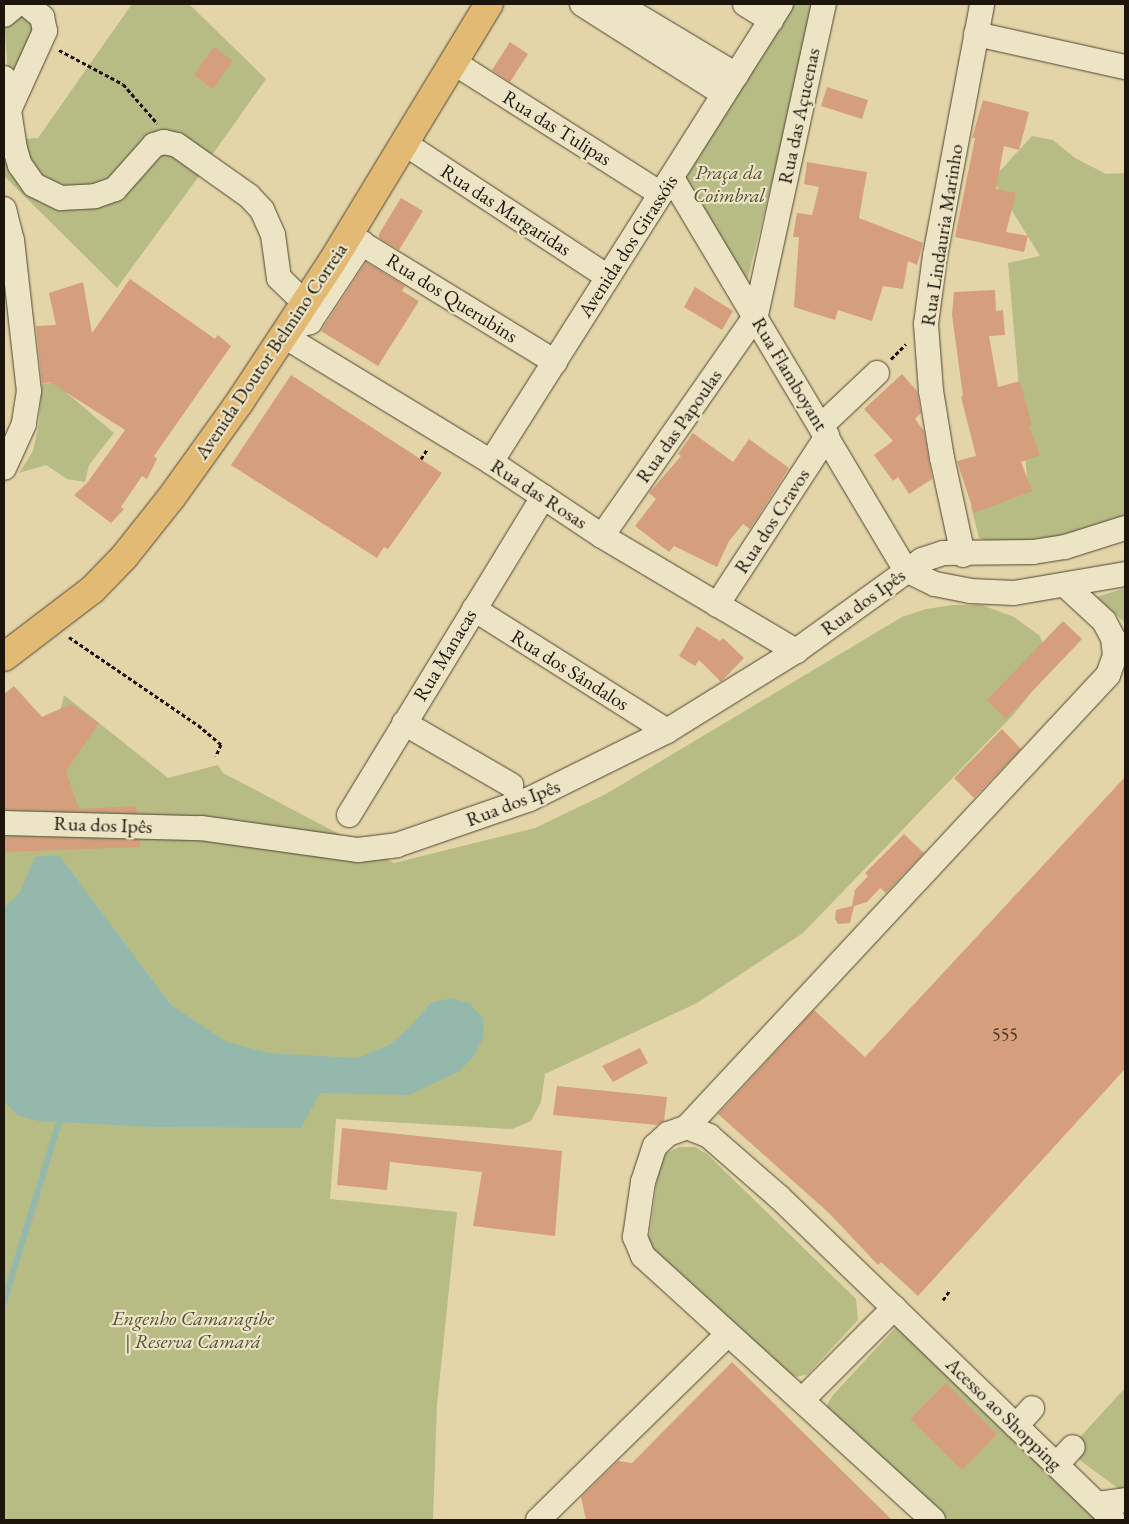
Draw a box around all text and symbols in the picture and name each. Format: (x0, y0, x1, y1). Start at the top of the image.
street label: Rua das Açucenas (773, 46, 825, 186)
street label: Rua das Tulipas (498, 85, 616, 171)
street label: Rua Lindauria Marinho (916, 142, 968, 328)
street label: Rua das Margaridas (436, 159, 576, 261)
park label: Praça da Coimbral (693, 161, 765, 208)
street label: Avenida dos Girassóis (573, 170, 683, 322)
street label: Avenida Doutor Belmino Correia (190, 238, 352, 464)
street label: Rua dos Querubins (382, 248, 522, 348)
street label: Rua Flamboyant (747, 313, 833, 435)
street label: Rua das Papoulas (631, 364, 727, 488)
street label: Rua das Rosas (486, 454, 592, 534)
street label: Rua dos Cravos (729, 464, 815, 578)
street label: Rua dos Ipês (816, 563, 910, 641)
street label: Rua Manacas (408, 605, 482, 705)
street label: Rua dos Sândalos (507, 624, 633, 716)
street label: Rua dos Ipês (463, 774, 563, 832)
street label: Rua dos Ipês (53, 811, 153, 839)
house number: 555 (992, 1024, 1018, 1046)
park label: Engenho Camaragibe | Reserva Camará (112, 1306, 274, 1353)
street label: Acesso ao Shopping (941, 1352, 1067, 1476)

